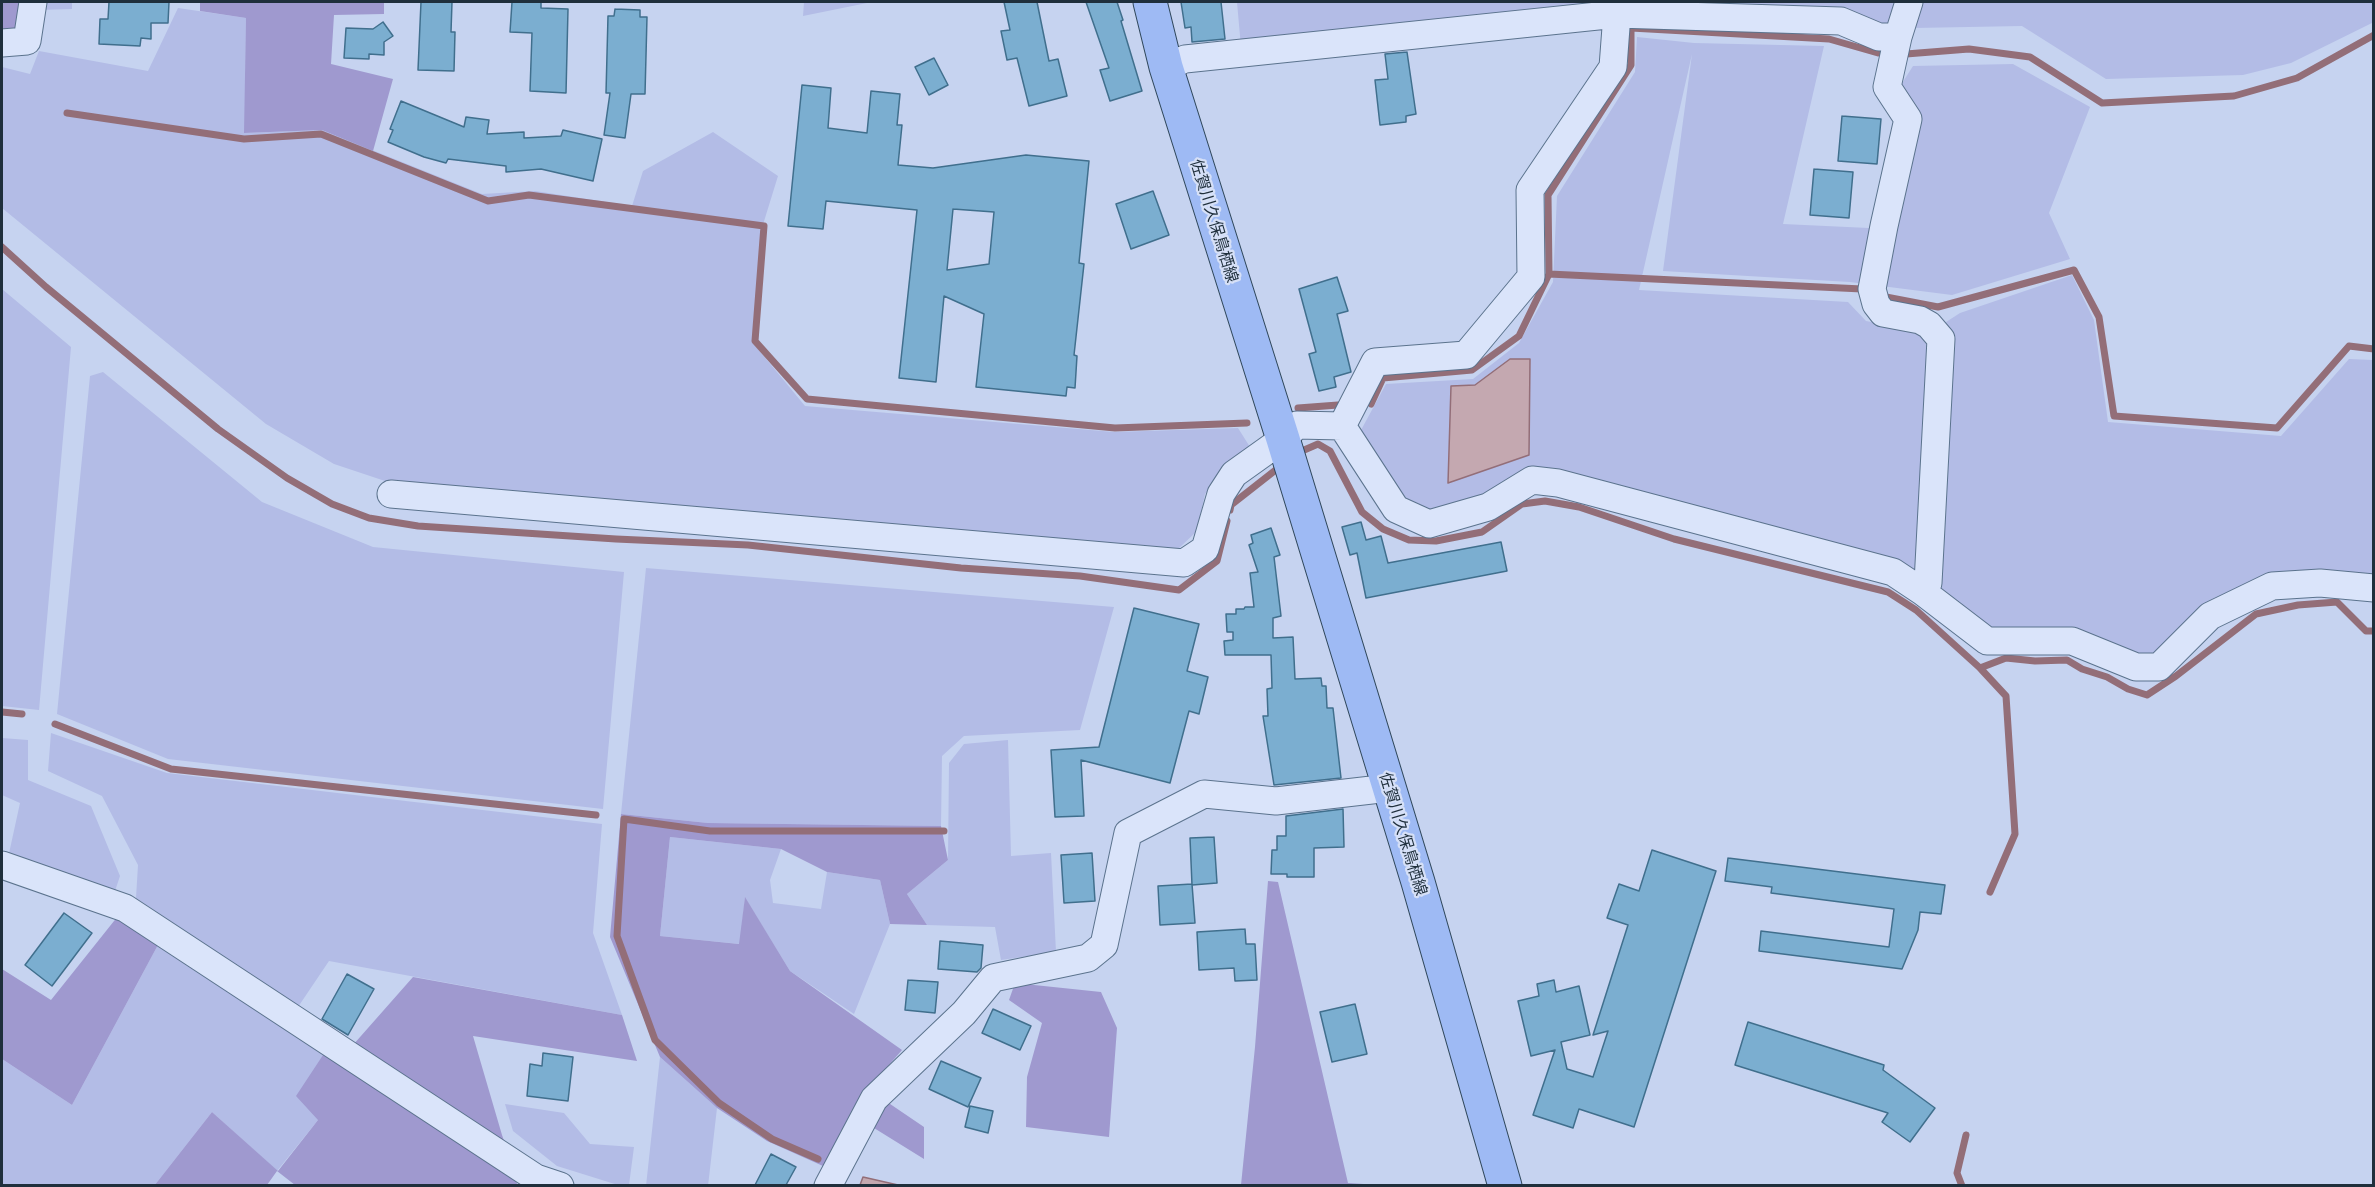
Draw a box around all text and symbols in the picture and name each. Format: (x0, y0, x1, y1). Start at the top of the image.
street label: 佐賀川久保鳥栖線 (1186, 157, 1242, 285)
street label: 佐賀川久保鳥栖線 (1375, 770, 1431, 898)

